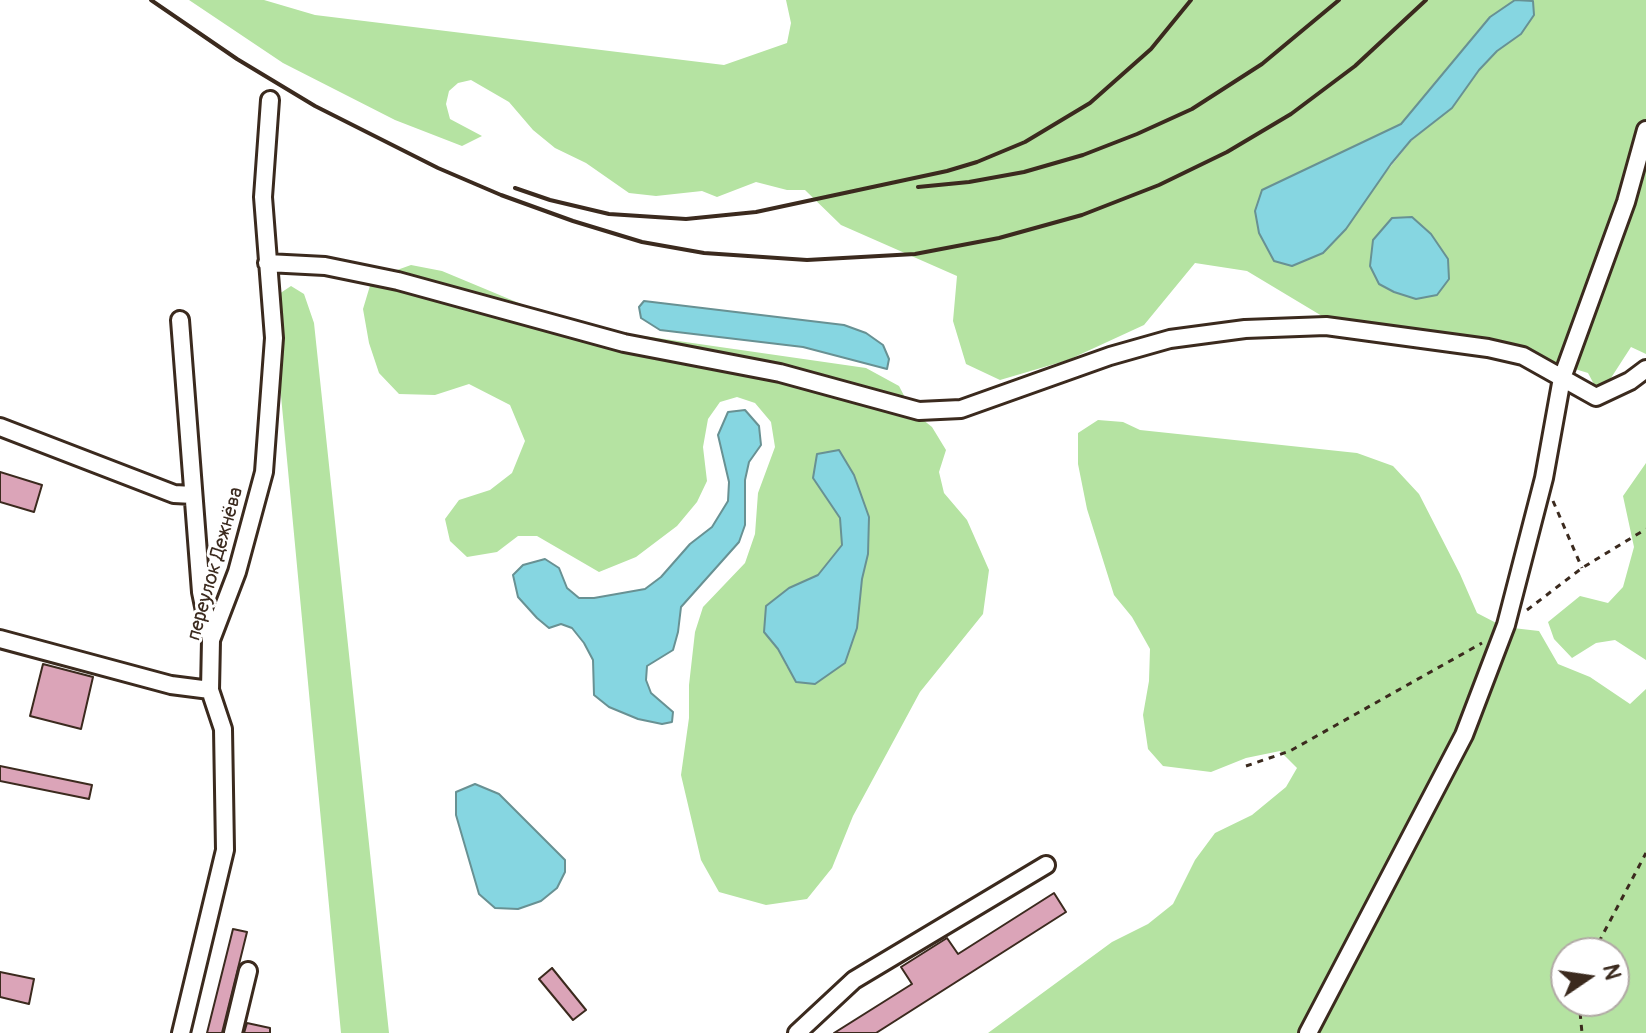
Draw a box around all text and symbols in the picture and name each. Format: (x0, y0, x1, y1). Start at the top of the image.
street label: переулок Дежнёва (183, 485, 249, 643)
north arrow (1550, 937, 1630, 1017)
text: N (1596, 962, 1627, 982)

